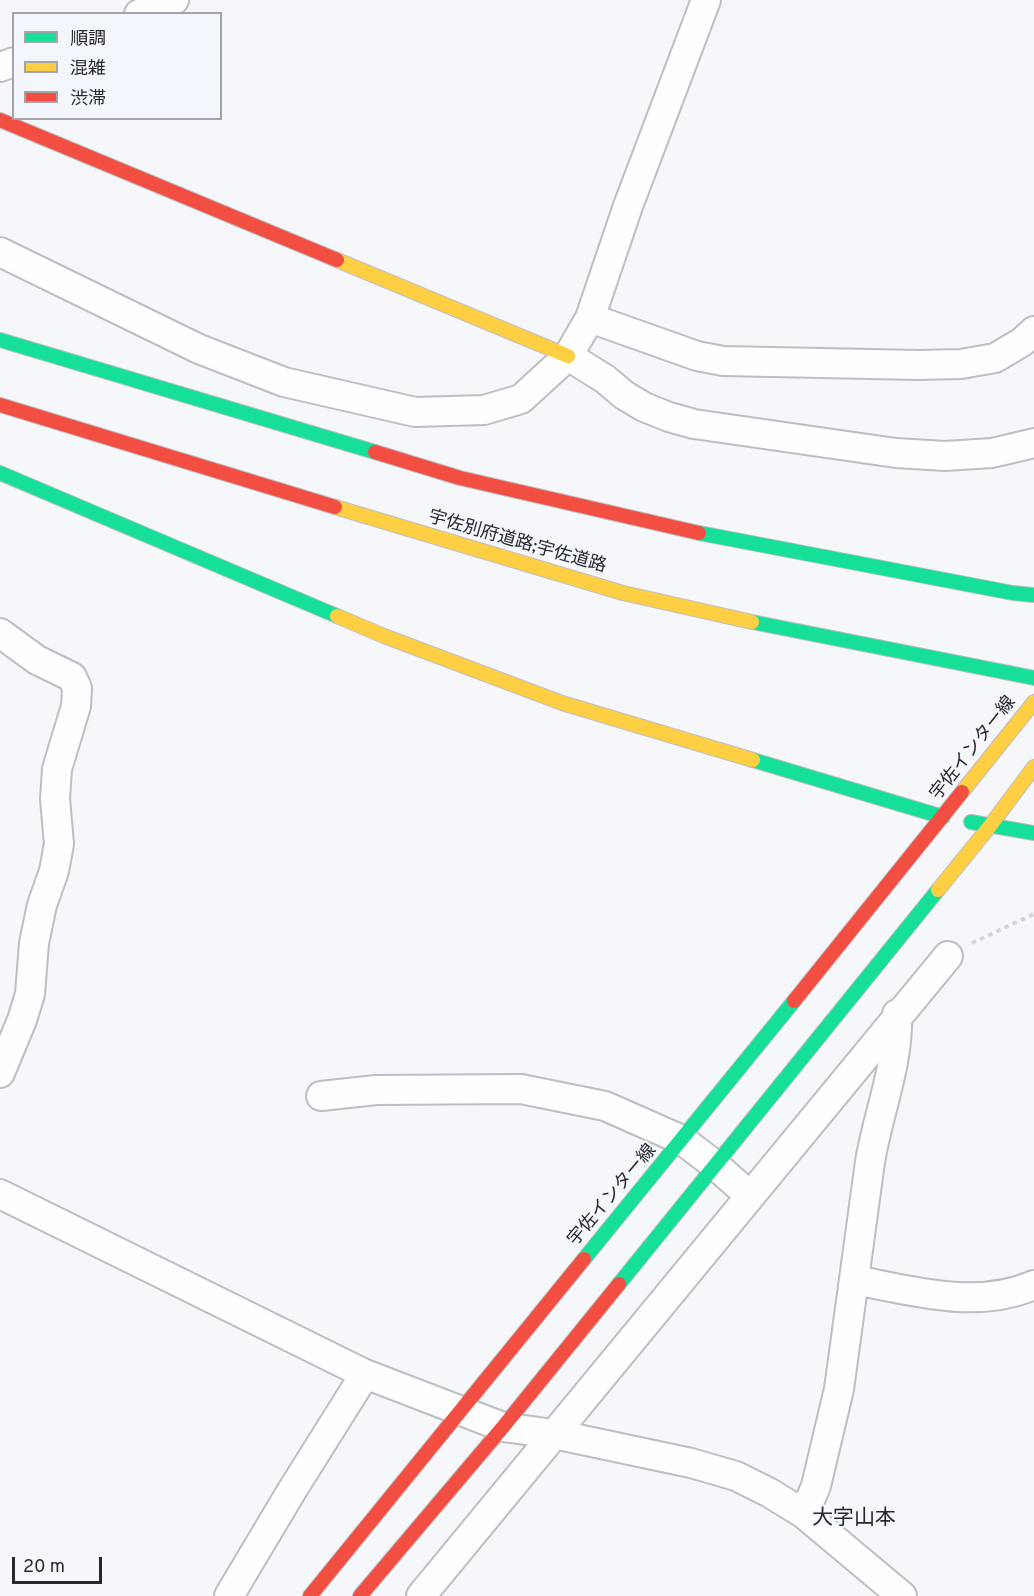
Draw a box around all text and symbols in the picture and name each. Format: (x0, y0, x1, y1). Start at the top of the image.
legend (12, 12, 222, 120)
text: 順調 (70, 28, 106, 51)
text: 混雑 (70, 58, 106, 81)
text: 渋滞 (70, 88, 106, 111)
street label: 宇佐別府道路;宇佐道路 (426, 507, 608, 579)
street label: 宇佐インター線 (927, 693, 1021, 805)
street label: 宇佐インター線 (564, 1141, 662, 1251)
district label: 大字山本 (812, 1507, 896, 1533)
scale bar (15, 1545, 105, 1583)
text: 20 m (23, 1556, 65, 1579)

